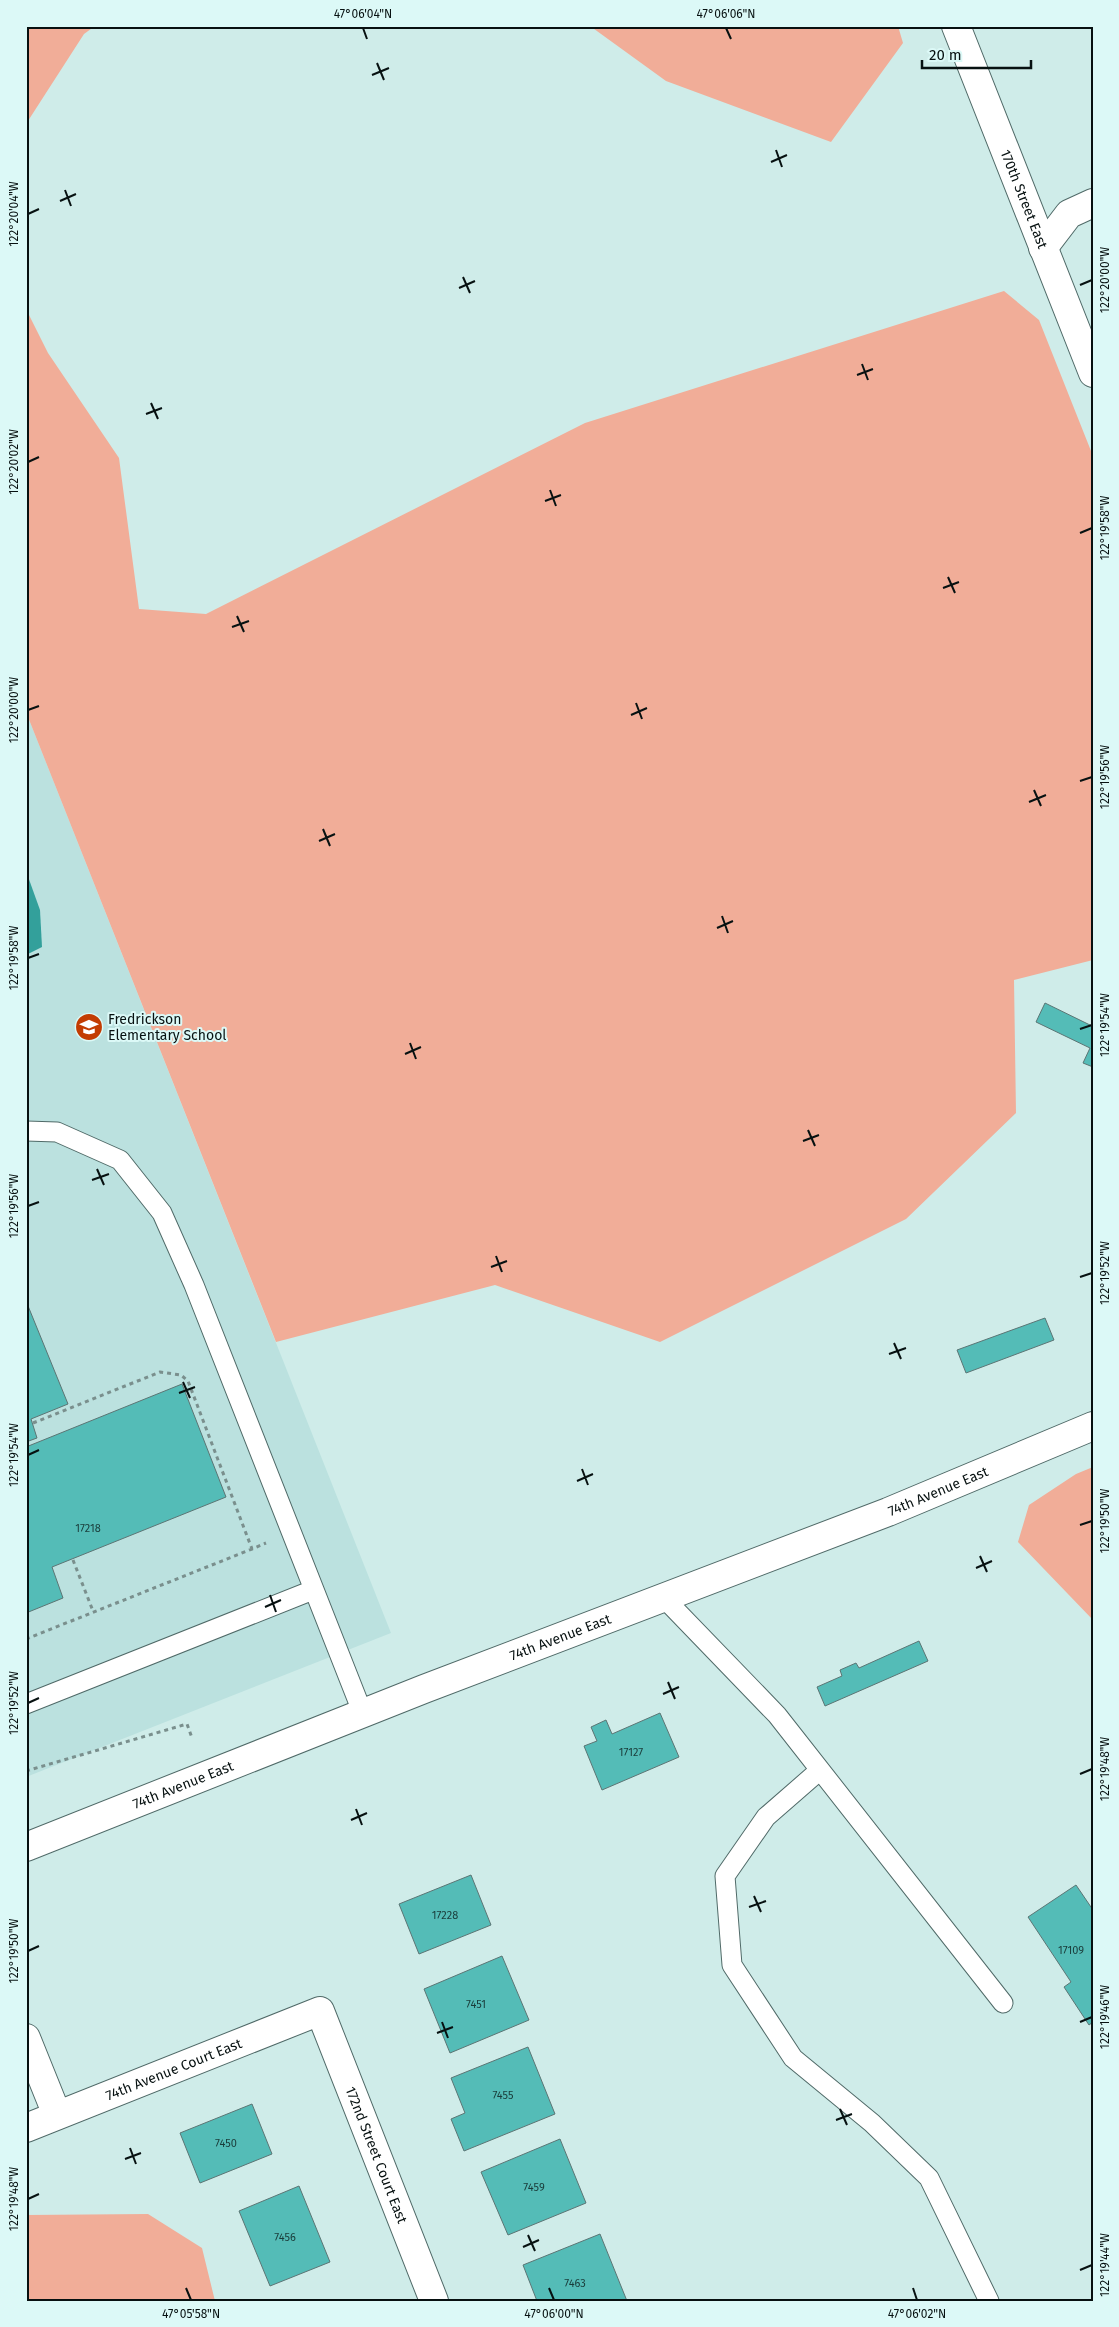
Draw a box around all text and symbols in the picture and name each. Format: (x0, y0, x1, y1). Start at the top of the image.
text: 47°06'04"N (334, 7, 392, 21)
text: 47°06'06"N (696, 7, 756, 21)
scale bar (922, 38, 1030, 70)
text: 20 m (929, 46, 962, 64)
street label: 170th Street East (997, 147, 1052, 252)
text: 122°20'04"W (7, 181, 21, 247)
text: 122°20'00"W (1098, 247, 1112, 313)
text: 122°20'02"W (7, 429, 21, 495)
text: 122°19'58"W (1098, 496, 1112, 560)
text: 122°20'00"W (7, 677, 21, 743)
text: 122°19'56"W (1098, 745, 1112, 809)
text: 122°19'58"W (7, 926, 21, 990)
text: 122°19'54"W (1098, 993, 1112, 1057)
place label: Fredrickson Elementary School (108, 1011, 226, 1044)
school or university icon: Fredrickson Elementary School (74, 1012, 104, 1042)
text: 122°19'56"W (7, 1174, 21, 1238)
text: 122°19'52"W (1098, 1241, 1112, 1305)
text: 122°19'54"W (7, 1423, 21, 1487)
street label: 74th Avenue East (885, 1462, 991, 1520)
text: 122°19'50"W (1098, 1489, 1112, 1553)
house number: 17218 (75, 1522, 101, 1535)
street label: 74th Avenue East (507, 1610, 614, 1664)
text: 122°19'52"W (7, 1671, 21, 1735)
text: 122°19'48"W (1098, 1737, 1112, 1801)
house number: 17127 (619, 1746, 643, 1759)
street label: 74th Avenue East (130, 1757, 237, 1812)
house number: 17228 (432, 1909, 458, 1922)
text: 122°19'50"W (7, 1919, 21, 1983)
house number: 17109 (1058, 1944, 1084, 1957)
text: 122°19'46"W (1098, 1985, 1112, 2049)
house number: 7451 (466, 1998, 486, 2011)
street label: 74th Avenue Court East (103, 2034, 245, 2104)
street label: 172nd Street Court East (342, 2084, 411, 2227)
house number: 7455 (492, 2089, 514, 2102)
house number: 7450 (215, 2137, 237, 2150)
text: 122°19'48"W (7, 2167, 21, 2231)
house number: 7459 (523, 2181, 545, 2194)
house number: 7456 (274, 2231, 296, 2244)
text: 122°19'44"W (1098, 2233, 1112, 2297)
house number: 7463 (564, 2277, 586, 2290)
text: 47°05'58"N (162, 2307, 220, 2321)
text: 47°06'00"N (524, 2307, 584, 2321)
text: 47°06'02"N (888, 2307, 946, 2321)

